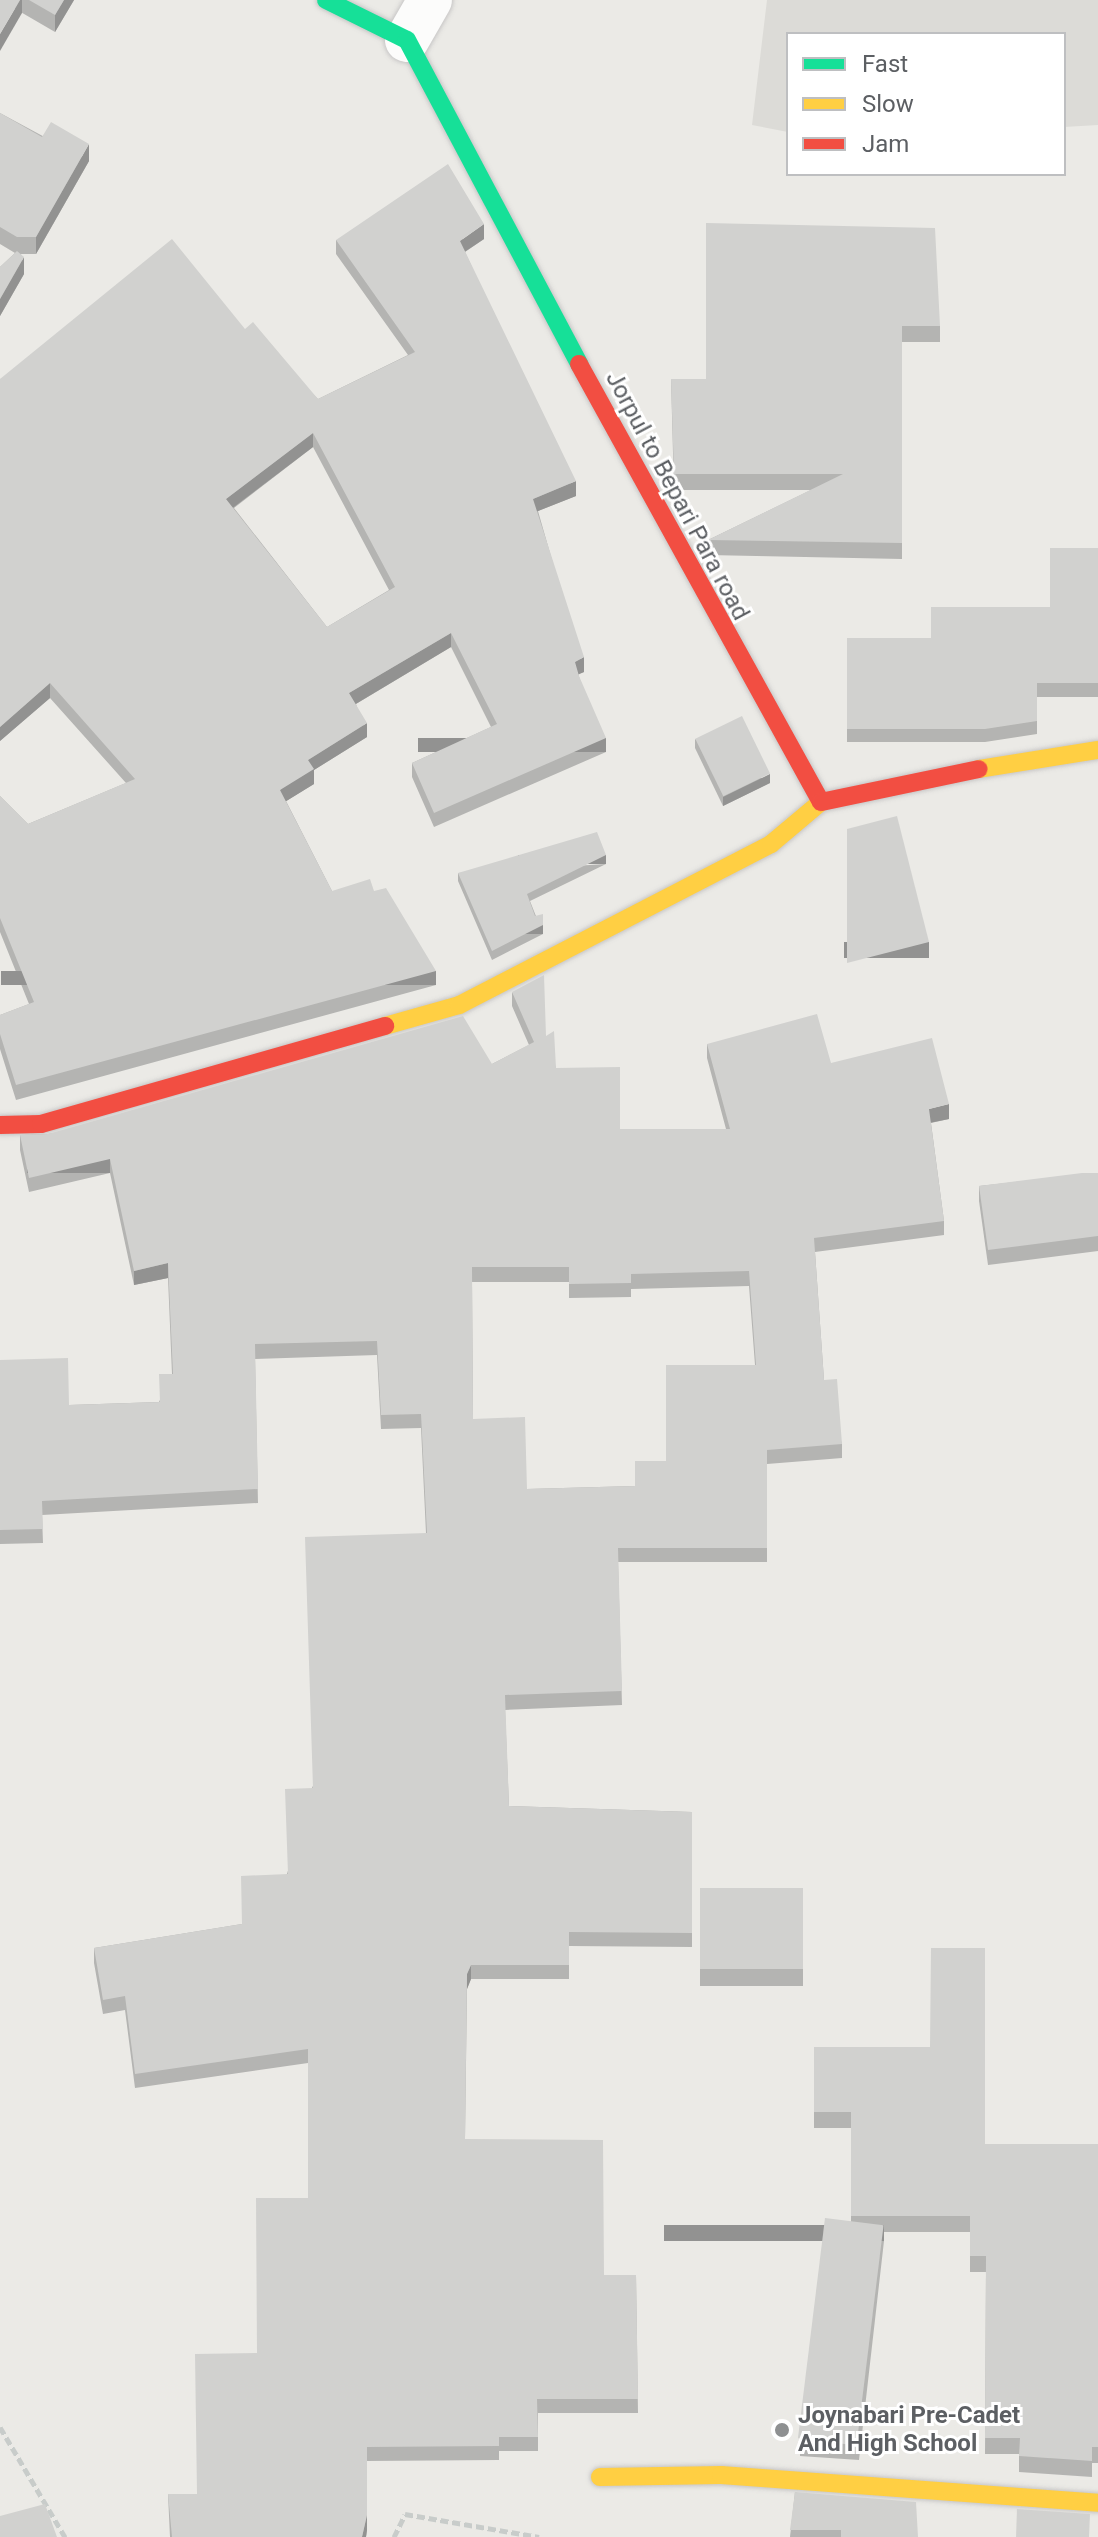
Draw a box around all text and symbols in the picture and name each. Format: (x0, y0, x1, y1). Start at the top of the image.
legend (786, 32, 1066, 176)
text: Fast (862, 50, 908, 78)
text: Slow (862, 90, 914, 118)
text: Jam (862, 130, 909, 158)
street label: Jorpul to Bepari Para road (599, 367, 755, 625)
place label: Joynabari Pre-Cadet And High School (798, 2402, 1020, 2458)
marker: Joynabari Pre-Cadet And High School (773, 2421, 791, 2439)

